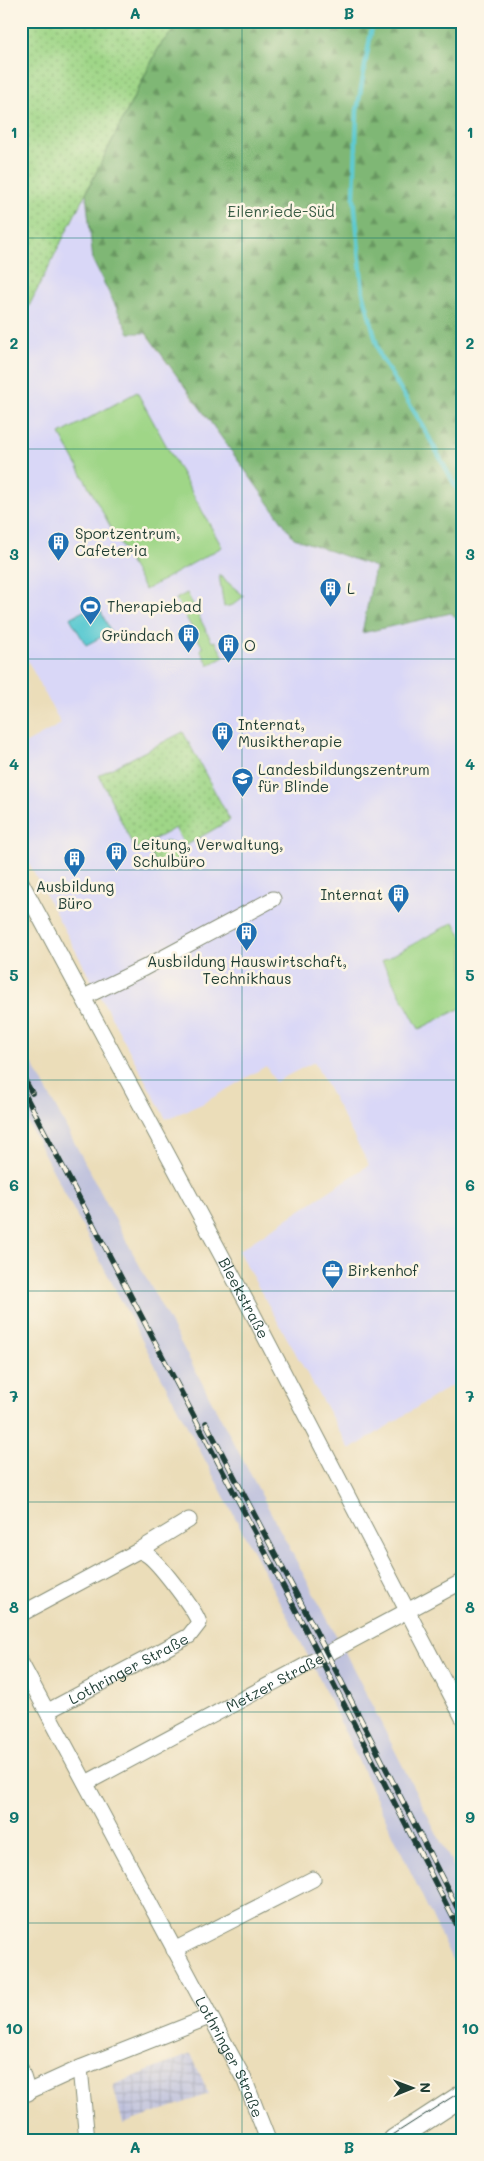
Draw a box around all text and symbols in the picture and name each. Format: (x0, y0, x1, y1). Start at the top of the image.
text: A (129, 2, 141, 23)
text: B (344, 2, 354, 23)
text: 1 (10, 121, 18, 142)
text: 1 (466, 121, 474, 142)
park label: Eilenriede-Süd (227, 201, 335, 221)
text: 2 (10, 332, 19, 353)
text: 2 (466, 332, 475, 353)
place label: Sportzentrum, Cafeteria (75, 523, 180, 560)
building icon: Sportzentrum, Cafeteria (47, 530, 71, 561)
text: 3 (9, 543, 19, 564)
text: 3 (465, 543, 475, 564)
building icon: L (319, 576, 343, 607)
place label: L (347, 578, 355, 598)
sports icon: Therapiebad (79, 594, 103, 625)
place label: Therapiebad (107, 596, 202, 616)
building icon: Gründach (177, 623, 201, 654)
place label: Gründach (102, 625, 173, 645)
building icon: O (216, 633, 240, 664)
place label: O (244, 635, 256, 655)
place label: Internat, Musiktherapie (238, 714, 342, 751)
building icon: Internat, Musiktherapie (210, 721, 234, 752)
text: 4 (9, 753, 19, 774)
text: 4 (465, 753, 475, 774)
place label: Landesbildungszentrum für Blinde (258, 759, 430, 796)
school or university icon: Landesbildungszentrum für Blinde (230, 766, 254, 797)
place label: Leitung, Verwaltung, Schulbüro (133, 834, 283, 871)
building icon: Leitung, Verwaltung, Schulbüro (105, 841, 129, 872)
building icon: Ausbildung Büro (63, 846, 87, 877)
place label: Ausbildung Büro (36, 876, 115, 913)
building icon: Internat (387, 882, 411, 913)
place label: Internat (320, 884, 383, 904)
building icon: Ausbildung Hauswirtschaft, Technikhaus (235, 921, 259, 952)
place label: Ausbildung Hauswirtschaft, Technikhaus (147, 951, 347, 988)
text: 5 (9, 964, 19, 985)
text: 5 (465, 964, 475, 985)
text: 6 (9, 1174, 19, 1195)
text: 6 (465, 1174, 475, 1195)
street label: Bleekstraße (214, 1254, 274, 1342)
office icon: Birkenhof (320, 1258, 344, 1289)
place label: Birkenhof (348, 1260, 419, 1280)
text: 7 (10, 1385, 19, 1406)
text: 7 (466, 1385, 475, 1406)
text: 8 (9, 1596, 19, 1617)
text: 8 (465, 1596, 475, 1617)
street label: Lothringer Straße (65, 1628, 192, 1708)
street label: Metzer Straße (222, 1647, 327, 1716)
text: 9 (9, 1806, 19, 1827)
text: 9 (465, 1806, 475, 1827)
street label: Lothringer Straße (191, 1993, 268, 2120)
text: 10 (5, 2017, 23, 2038)
text: 10 (461, 2017, 479, 2038)
north arrow (386, 2064, 436, 2114)
text: N (416, 2082, 435, 2093)
text: A (129, 2136, 141, 2157)
text: B (344, 2136, 354, 2157)

